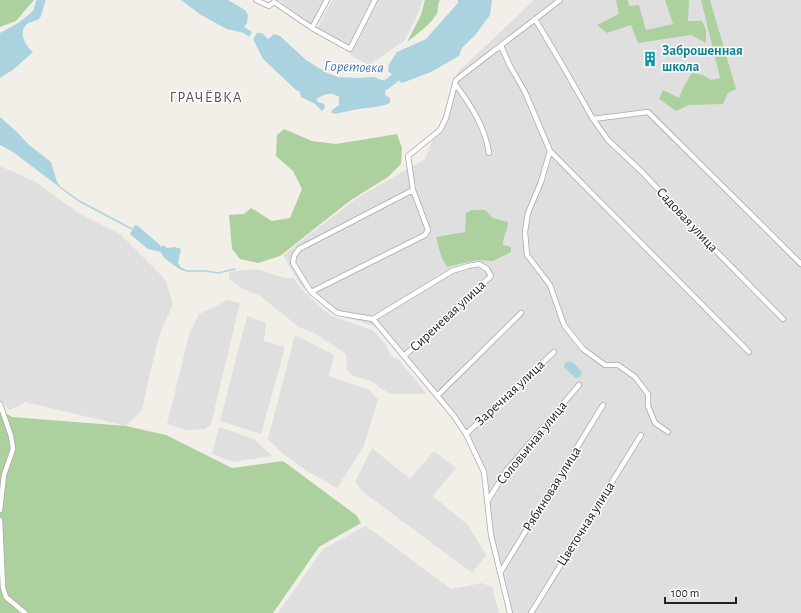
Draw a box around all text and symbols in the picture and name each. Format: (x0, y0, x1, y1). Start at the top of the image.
place label: Заброшенная школа (662, 44, 743, 74)
building icon: Заброшенная школа (641, 50, 659, 68)
water label: Горетовка (324, 58, 384, 76)
district label: ГРАЧЁВКА (169, 89, 243, 105)
street label: Садовая улица (654, 185, 721, 256)
street label: Сиреневая улица (408, 277, 489, 354)
street label: Заречная улица (473, 357, 548, 429)
street label: Соловьиная улица (494, 398, 570, 487)
street label: Рябиновая улица (520, 444, 584, 534)
street label: Цветочная улица (554, 479, 618, 569)
scale bar (665, 579, 736, 605)
text: 100 m (671, 587, 699, 599)

